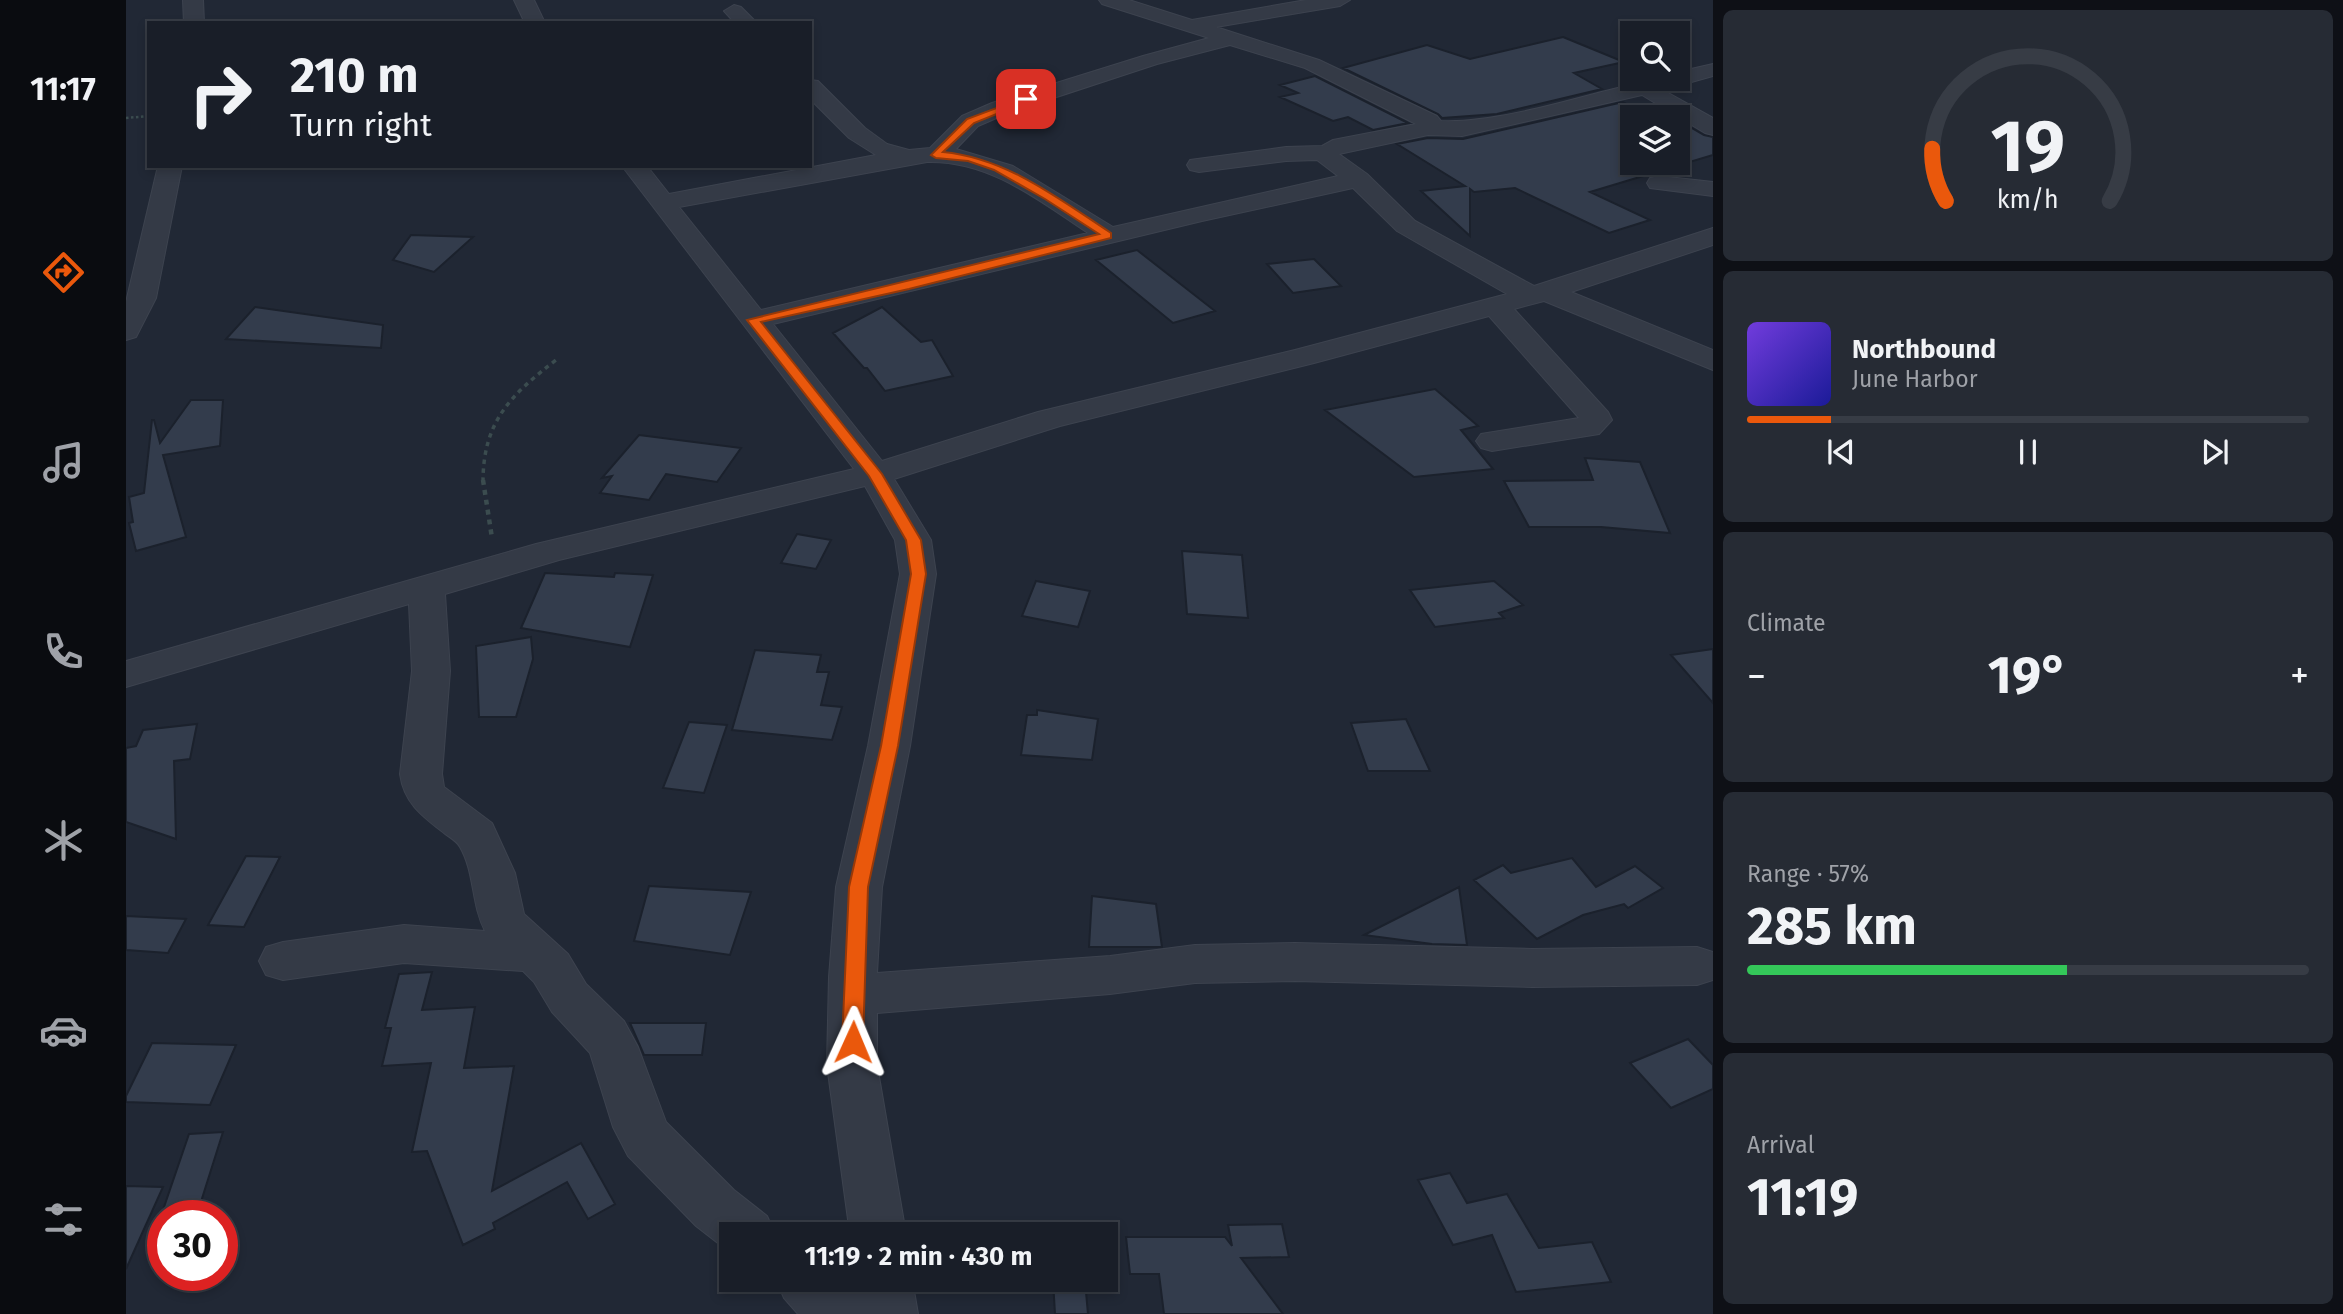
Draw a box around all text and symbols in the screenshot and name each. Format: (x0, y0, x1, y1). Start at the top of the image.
map controls (1620, 21, 1690, 175)
button: search (1620, 21, 1690, 91)
text: 210 m (290, 46, 419, 105)
icon: right (175, 49, 266, 140)
pin (996, 69, 1056, 129)
text: 11:17 (30, 70, 96, 108)
icon: arrive (1007, 80, 1045, 118)
text: 19 (1991, 104, 2065, 191)
button: layers (1620, 105, 1690, 175)
text: Turn right (290, 106, 432, 144)
text: km/h (1997, 185, 2059, 215)
icon: directions (39, 248, 88, 297)
text: Northbound (1852, 334, 1996, 365)
text: June Harbor (1852, 365, 1978, 393)
icon: previous (1822, 433, 1860, 471)
icon: pause (2009, 433, 2047, 471)
icon: next (2196, 433, 2234, 471)
icon: music (39, 438, 88, 487)
text: Climate (1747, 609, 1826, 637)
icon: phone (39, 627, 88, 676)
text: 19° (1988, 644, 2068, 707)
text: − (1747, 653, 1766, 699)
text: + (2290, 653, 2309, 699)
icon: climate (39, 816, 88, 865)
text: Range · 57% (1747, 860, 1869, 888)
text: 285 km (1747, 895, 1917, 958)
position arrow (816, 1005, 890, 1079)
icon: car (39, 1006, 88, 1055)
text: Arrival (1747, 1131, 1814, 1159)
text: 11:19 (1747, 1166, 1858, 1229)
icon: filters (39, 1195, 88, 1244)
speed limit sign: 30 (147, 1200, 238, 1291)
text: 11:19 · 2 min · 430 m (805, 1241, 1032, 1272)

